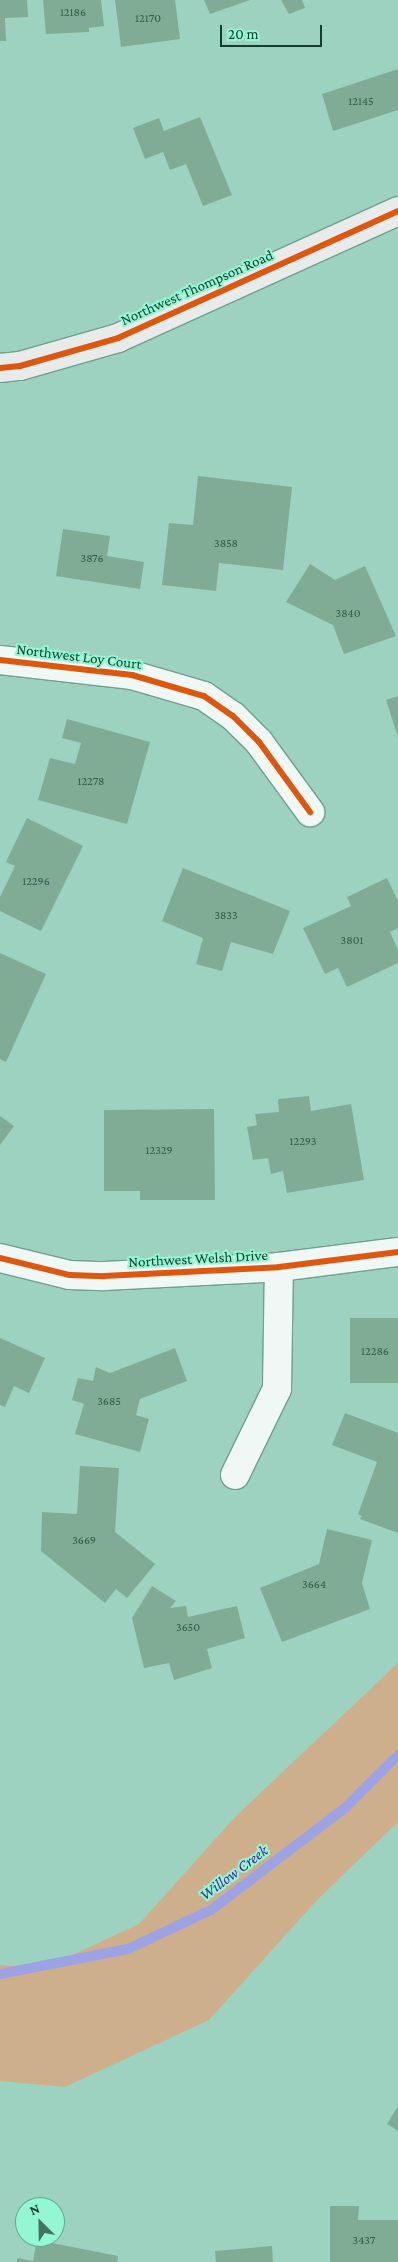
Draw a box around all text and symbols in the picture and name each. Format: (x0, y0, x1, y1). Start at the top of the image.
house number: 12186 (60, 6, 86, 20)
house number: 12170 (135, 12, 161, 26)
scale bar (223, 15, 326, 47)
text: 20 m (228, 26, 259, 42)
house number: 12145 (348, 95, 374, 109)
street label: Northwest Thompson Road (118, 246, 276, 330)
house number: 3858 (214, 537, 238, 551)
house number: 3876 (80, 552, 104, 566)
house number: 3840 (335, 607, 361, 621)
street label: Northwest Loy Court (15, 640, 143, 674)
house number: 12278 (77, 775, 105, 789)
house number: 12296 (22, 875, 50, 889)
house number: 3833 (214, 909, 238, 923)
house number: 3801 (341, 934, 363, 948)
house number: 12293 (290, 1135, 316, 1149)
house number: 12329 (145, 1144, 173, 1158)
street label: Northwest Welsh Drive (128, 1246, 268, 1272)
house number: 12286 (361, 1345, 389, 1359)
house number: 3685 (97, 1395, 121, 1409)
house number: 3669 (72, 1534, 96, 1548)
house number: 3664 (302, 1578, 326, 1592)
house number: 3650 (176, 1621, 200, 1635)
water label: Willow Creek (196, 1841, 272, 1905)
north arrow (15, 2197, 65, 2247)
text: N (27, 2200, 42, 2218)
house number: 3437 (353, 2234, 375, 2248)

